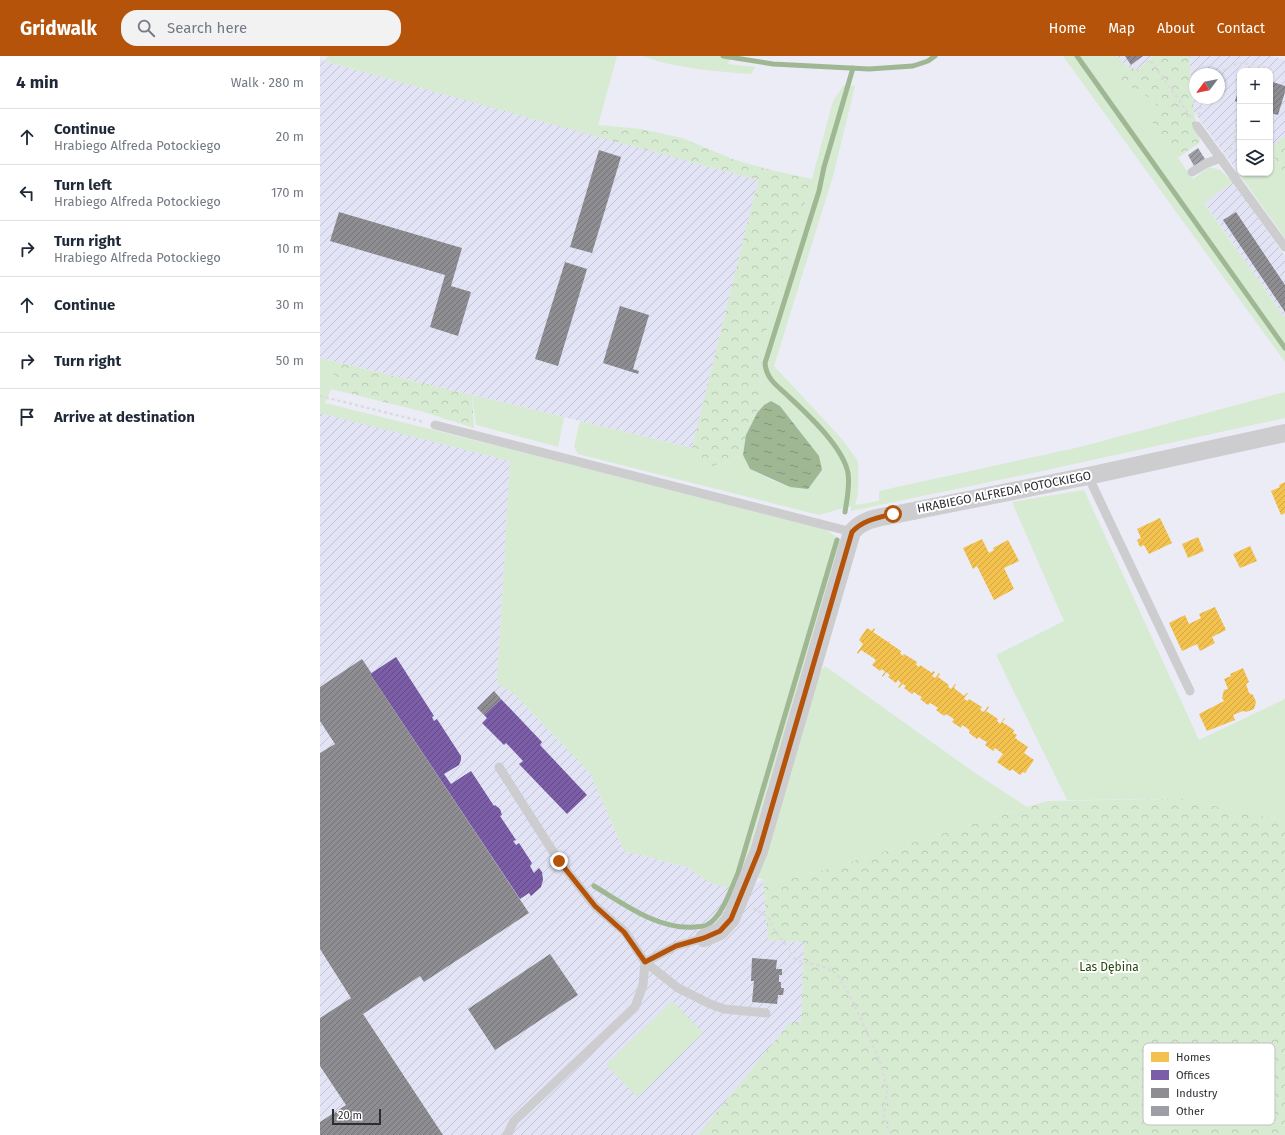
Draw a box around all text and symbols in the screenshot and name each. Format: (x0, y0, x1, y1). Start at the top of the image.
search box (121, 10, 401, 46)
text: Gridwalk (20, 17, 97, 40)
icon: search (135, 17, 157, 39)
text: Search here (167, 19, 247, 37)
text: Home (1049, 20, 1086, 37)
text: Map (1108, 20, 1135, 37)
text: About (1157, 20, 1195, 37)
text: Contact (1217, 20, 1265, 37)
north arrow (1189, 68, 1225, 104)
map controls (1237, 68, 1273, 176)
button: + (1237, 68, 1273, 104)
text: 4 min (16, 72, 59, 93)
text: Walk · 280 m (231, 75, 304, 90)
button: − (1237, 104, 1273, 140)
text: Continue (54, 120, 115, 138)
icon: ahead (16, 126, 38, 148)
text: 20 m (276, 129, 304, 144)
text: Hrabiego Alfreda Potockiego (54, 138, 221, 153)
button: layers (1237, 140, 1273, 176)
text: Turn left (54, 176, 112, 194)
icon: left (16, 182, 38, 204)
text: 170 m (271, 185, 304, 200)
text: Hrabiego Alfreda Potockiego (54, 194, 221, 209)
text: Turn right (54, 232, 121, 250)
icon: right (16, 238, 38, 260)
text: 10 m (277, 241, 304, 256)
text: Hrabiego Alfreda Potockiego (54, 250, 221, 265)
icon: ahead (16, 294, 38, 316)
text: Continue (54, 296, 115, 314)
text: 30 m (276, 297, 304, 312)
icon: right (16, 350, 38, 372)
text: Turn right (54, 352, 121, 370)
text: 50 m (276, 353, 304, 368)
icon: arrive (16, 406, 38, 428)
text: Arrive at destination (54, 408, 195, 426)
street label: HRABIEGO ALFREDA POTOCKIEGO (916, 468, 1092, 516)
route start (884, 505, 902, 523)
route end (550, 852, 568, 870)
park label: Las Dębina (1079, 960, 1139, 974)
legend (1143, 1043, 1275, 1125)
text: Homes (1176, 1051, 1210, 1064)
text: Offices (1176, 1069, 1210, 1082)
text: Industry (1176, 1087, 1218, 1100)
text: Other (1176, 1105, 1205, 1118)
scale bar (332, 1107, 381, 1126)
text: 20 m (338, 1109, 362, 1122)

